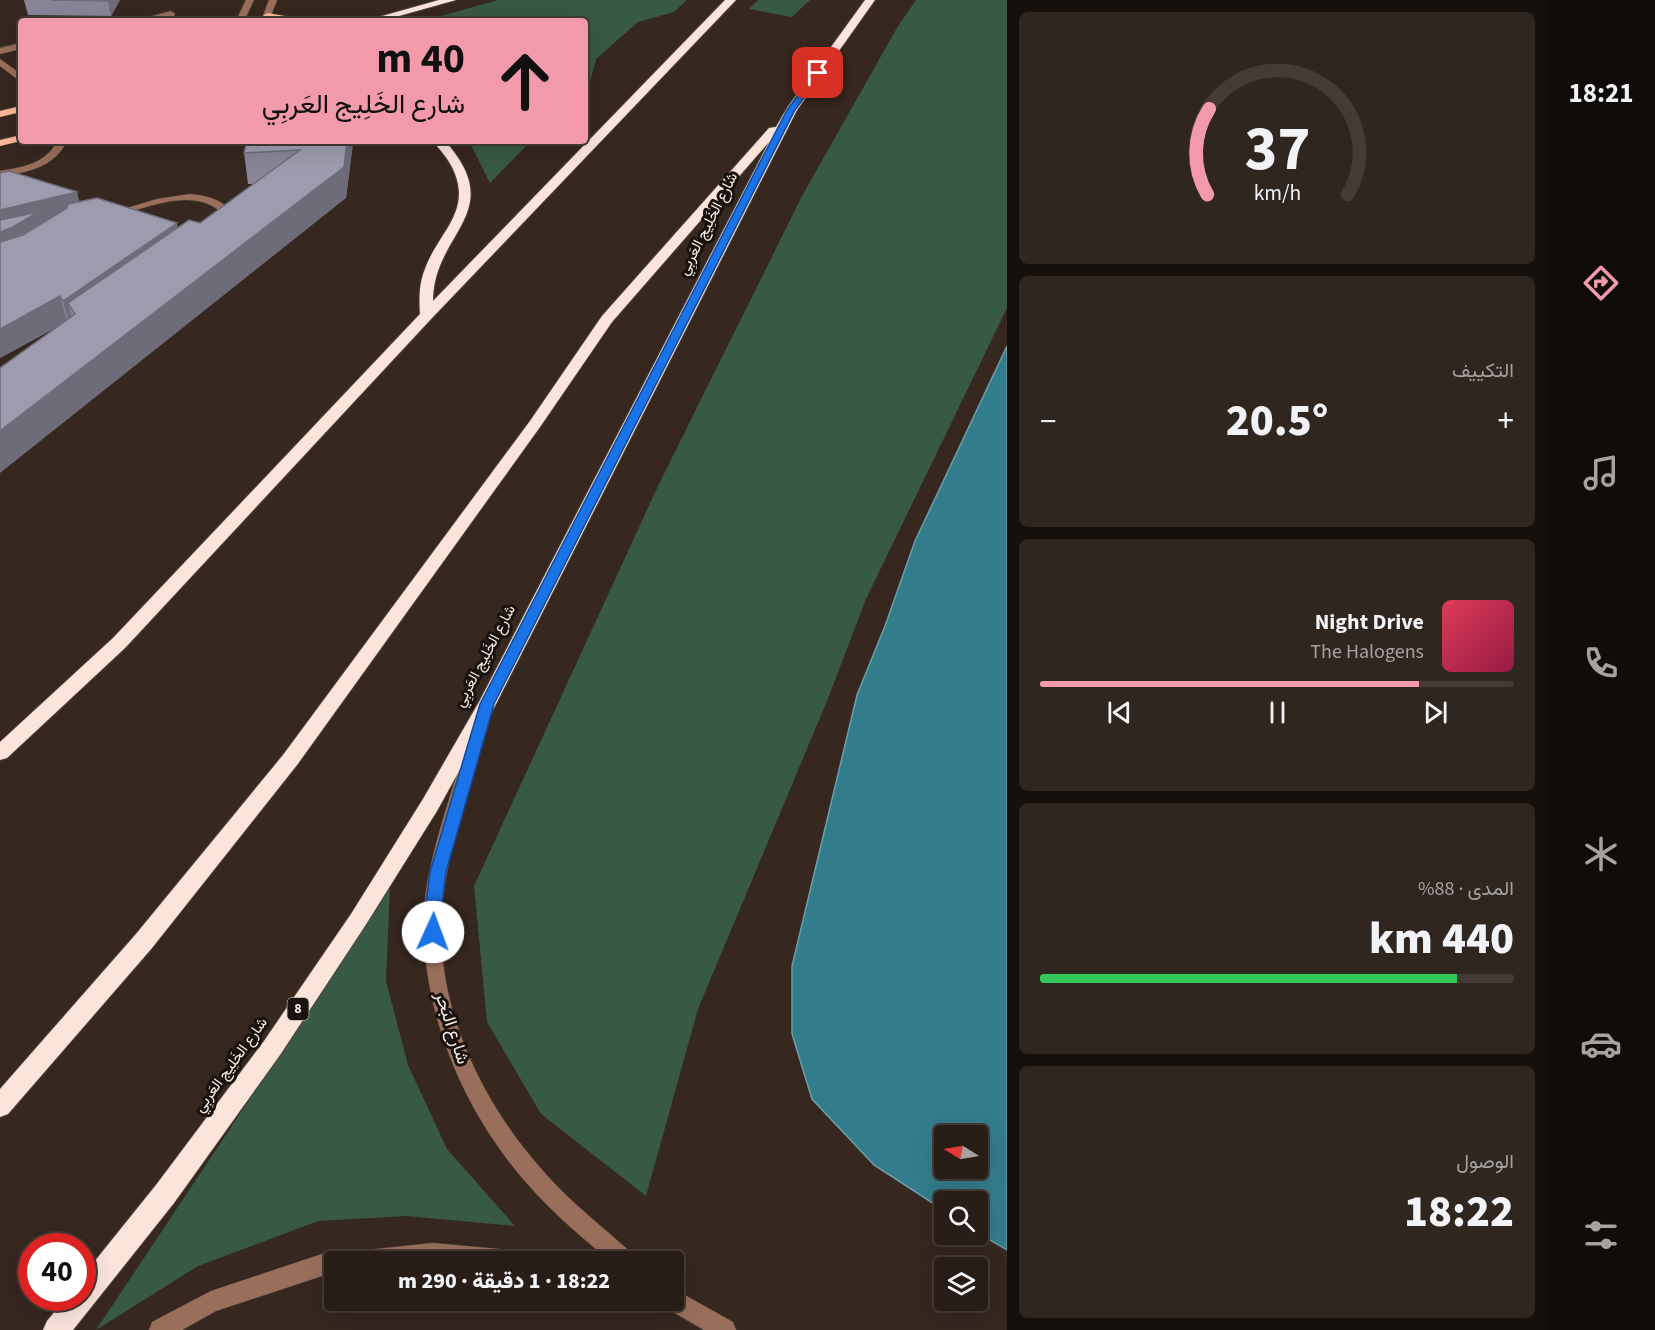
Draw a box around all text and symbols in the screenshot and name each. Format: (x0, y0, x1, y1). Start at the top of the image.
text: 40 m (376, 29, 465, 89)
icon: ahead (486, 42, 564, 120)
pin (792, 47, 843, 98)
icon: arrive (801, 56, 834, 89)
text: 18:21 (1568, 74, 1634, 113)
text: شارع الخَلِيج العَربِي (262, 85, 465, 124)
text: 37 (1244, 105, 1310, 194)
street label: شارع الخَلِيج العَربِي (673, 169, 745, 280)
text: km/h (1253, 178, 1301, 209)
icon: directions (1580, 262, 1622, 304)
text: التكييف (1452, 357, 1514, 385)
text: 20.5° (1226, 389, 1328, 453)
text: − (1040, 398, 1056, 445)
text: + (1498, 398, 1514, 445)
icon: music (1580, 452, 1622, 494)
street label: شارع الخَلِيج العَربِي (449, 601, 523, 712)
text: Night Drive (1315, 606, 1424, 638)
text: The Halogens (1310, 638, 1424, 666)
icon: phone (1580, 642, 1622, 684)
icon: previous (1103, 696, 1136, 729)
icon: pause (1261, 696, 1294, 729)
icon: next (1419, 696, 1452, 729)
icon: climate (1580, 833, 1622, 875)
text: المدى · 88% (1418, 875, 1514, 903)
position arrow (401, 900, 465, 964)
text: 440 km (1369, 907, 1514, 971)
street label: شارع البَحر (428, 988, 475, 1067)
road number: 8 (288, 998, 308, 1020)
street label: شارع الخَلِيج العَربِي (189, 1013, 274, 1118)
icon: car (1580, 1023, 1622, 1065)
north arrow (934, 1125, 988, 1179)
map controls (934, 1125, 988, 1311)
text: الوصول (1456, 1148, 1514, 1176)
text: 18:22 (1404, 1180, 1514, 1244)
button: search (934, 1191, 988, 1245)
icon: filters (1580, 1214, 1622, 1256)
speed limit sign: 40 (18, 1233, 96, 1311)
button: layers (934, 1257, 988, 1311)
text: 18:22 · 1 دقيقة · 290 m (398, 1265, 610, 1297)

